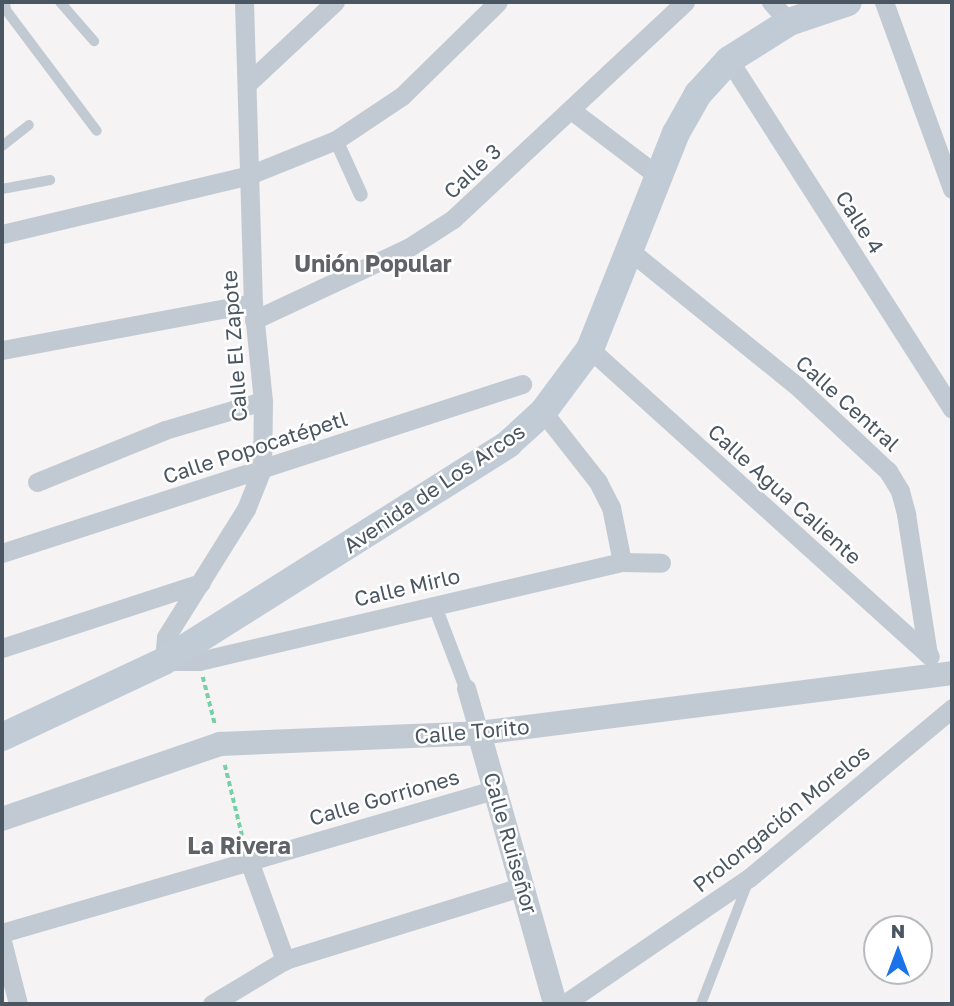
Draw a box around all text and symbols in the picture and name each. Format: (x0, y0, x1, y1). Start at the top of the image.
street label: Calle 3 (438, 138, 506, 204)
street label: Calle 4 (830, 186, 890, 258)
district label: Unión Popular (294, 249, 452, 277)
street label: Calle El Zapote (216, 269, 252, 423)
street label: Calle Central (791, 350, 905, 456)
street label: Calle Popocatépetl (160, 405, 350, 489)
street label: Avenida de Los Arcos (339, 418, 529, 558)
street label: Calle Agua Caliente (703, 419, 867, 569)
street label: Calle Mirlo (352, 563, 462, 611)
street label: Calle Torito (413, 713, 531, 749)
street label: Prolongación Morelos (688, 739, 874, 897)
street label: Calle Gorriones (306, 764, 462, 830)
street label: Calle Ruiseñor (479, 769, 543, 917)
district label: La Rivera (187, 831, 291, 859)
north arrow (863, 915, 933, 985)
text: N (891, 919, 905, 942)

